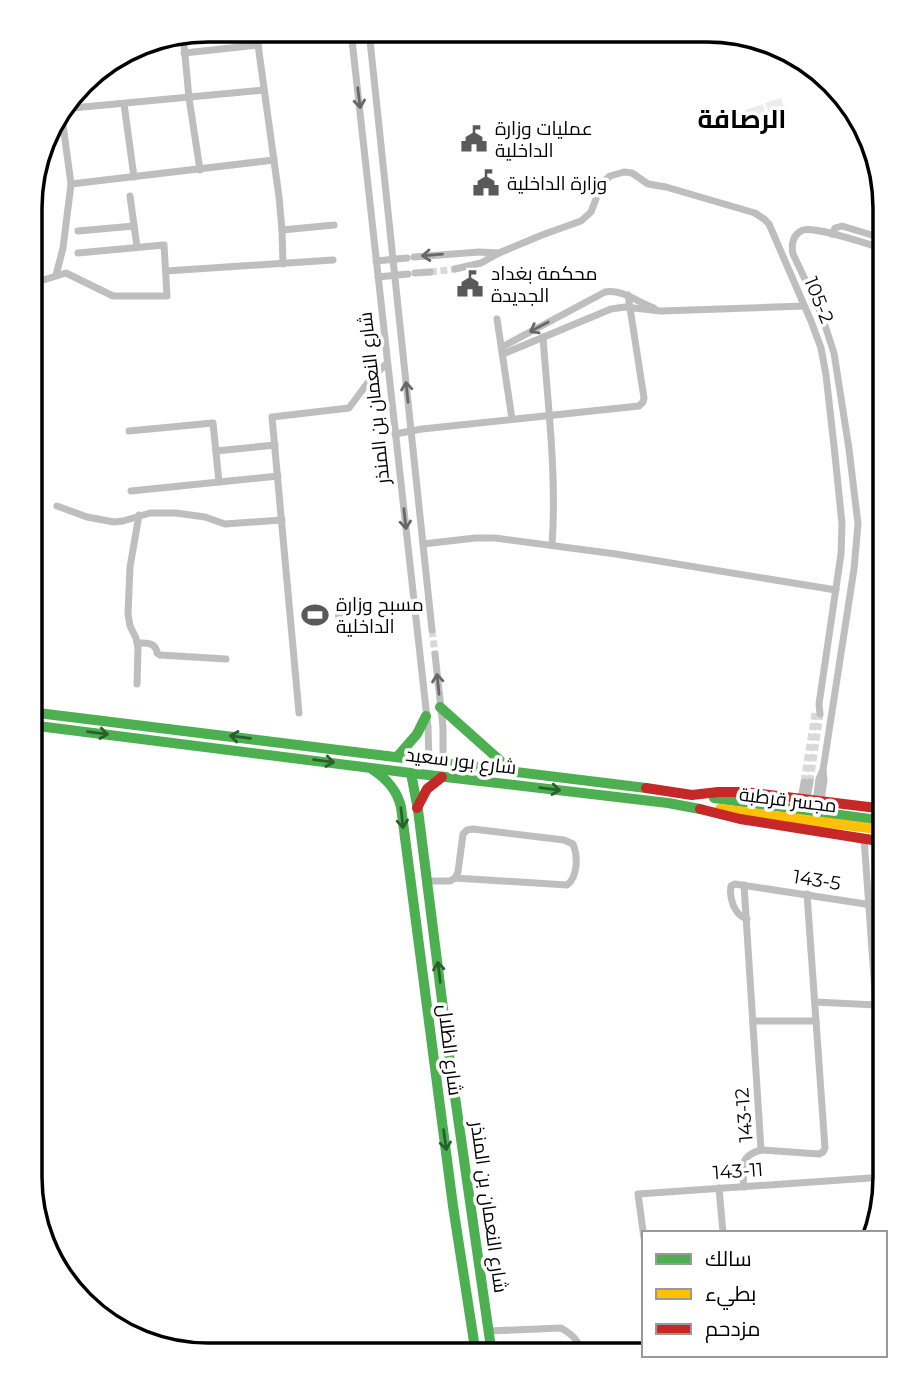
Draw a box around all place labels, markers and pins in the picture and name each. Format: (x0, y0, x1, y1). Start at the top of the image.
place label: عمليات وزارة الداخلية (495, 117, 593, 162)
public building icon: عمليات وزارة الداخلية (459, 124, 489, 154)
public building icon: وزارة الداخلية (471, 168, 501, 198)
place label: وزارة الداخلية (507, 172, 607, 195)
place label: محكمة بغداد الجديدة (491, 262, 598, 307)
public building icon: محكمة بغداد الجديدة (455, 269, 485, 299)
place label: مسبح وزارة الداخلية (336, 593, 424, 638)
sports icon: مسبح وزارة الداخلية (300, 600, 330, 630)

